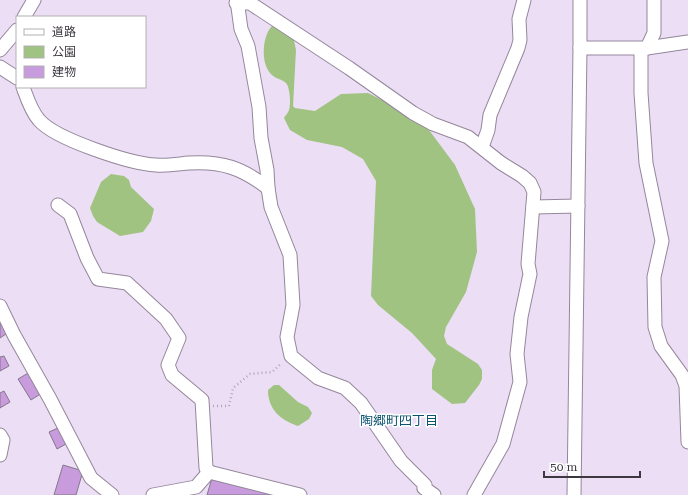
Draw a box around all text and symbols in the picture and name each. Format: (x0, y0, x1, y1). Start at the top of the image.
legend (16, 16, 146, 88)
text: 道路 (52, 25, 76, 39)
text: 公園 (52, 45, 76, 59)
text: 建物 (52, 65, 76, 79)
district label: 陶郷町四丁目 (360, 413, 438, 428)
scale bar (544, 453, 640, 479)
text: 50 m (550, 460, 577, 474)

